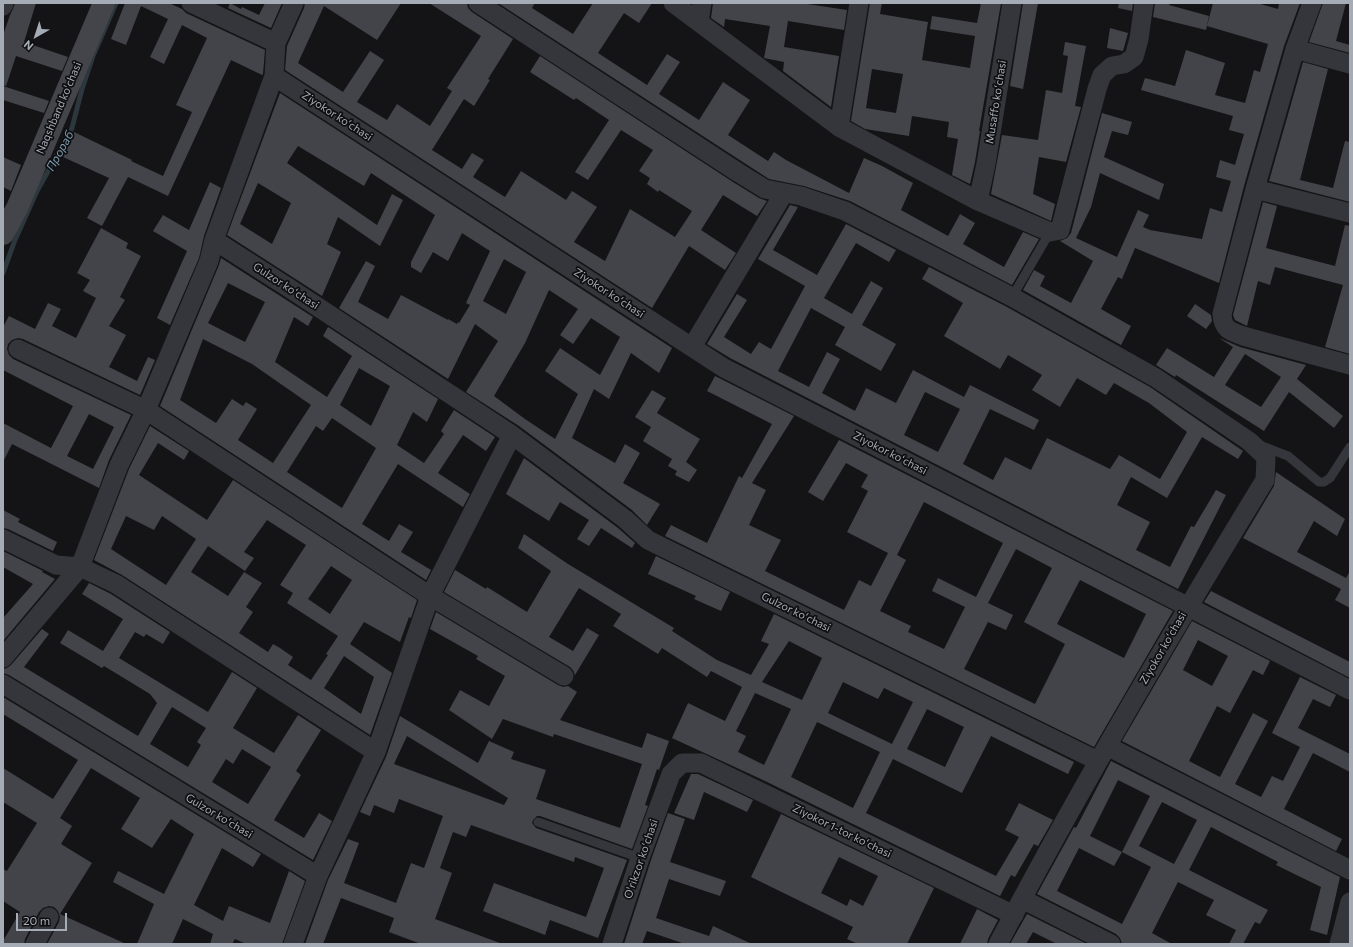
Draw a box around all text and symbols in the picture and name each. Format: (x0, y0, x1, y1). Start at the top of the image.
north arrow (16, 16, 56, 56)
text: N (21, 38, 35, 53)
street label: Musaffo koʻchasi (983, 59, 1009, 145)
street label: Naqshband ko'chasi (34, 60, 84, 156)
street label: Ziyokor koʻchasi (299, 88, 375, 144)
water label: Прораб (43, 128, 77, 174)
street label: Gulzor koʻchasi (251, 260, 321, 312)
street label: Ziyokor koʻchasi (571, 265, 647, 321)
street label: Ziyokor koʻchasi (851, 429, 929, 477)
street label: Gulzor koʻchasi (759, 589, 833, 635)
street label: Ziyokor koʻchasi (1137, 610, 1189, 686)
street label: Gulzor koʻchasi (183, 791, 255, 841)
street label: Ziyokor 1-tor koʻchasi (791, 801, 893, 861)
street label: O'rikzor koʻchasi (621, 818, 661, 900)
scale bar (18, 905, 69, 931)
text: 20 m (23, 913, 50, 927)

